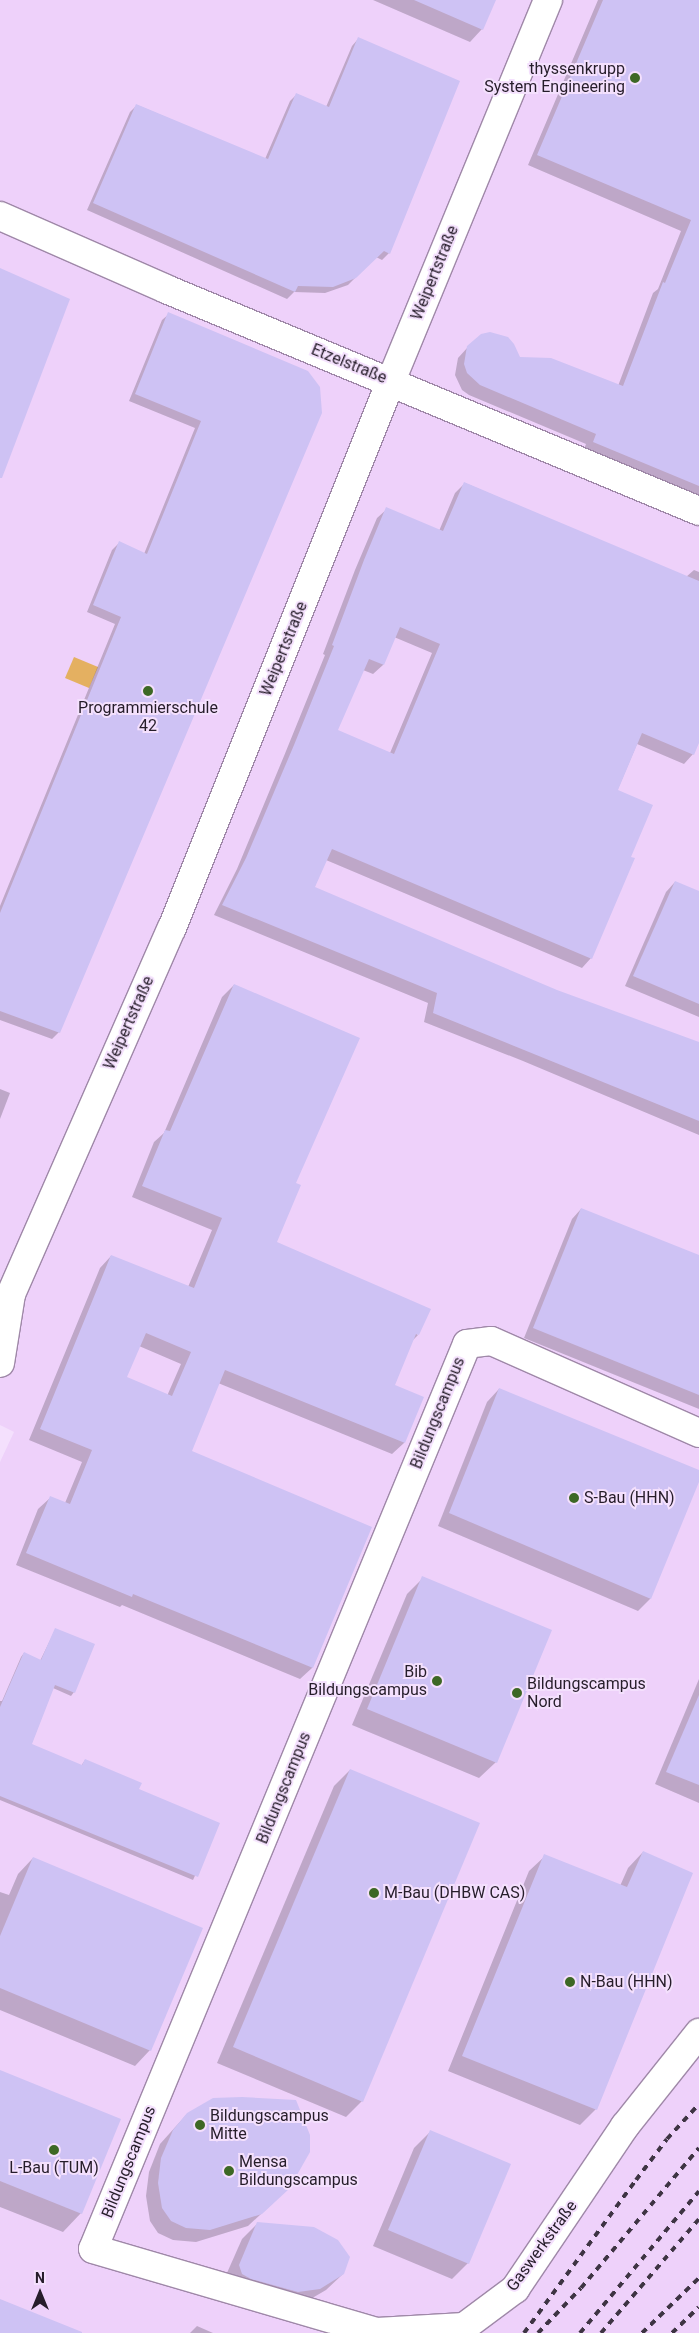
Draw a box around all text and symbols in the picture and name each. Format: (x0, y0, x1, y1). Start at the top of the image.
place label: thyssenkrupp System Engineering (484, 59, 625, 97)
marker: thyssenkrupp System Engineering (629, 72, 641, 84)
street label: Weipertstraße (407, 223, 463, 323)
street label: Etzelstraße (308, 340, 390, 388)
street label: Weipertstraße (256, 599, 312, 699)
marker: Programmierschule 42 (142, 685, 154, 697)
place label: Programmierschule 42 (78, 698, 218, 736)
street label: Weipertstraße (100, 973, 158, 1073)
street label: Bildungscampus (407, 1354, 469, 1472)
place label: S-Bau (HHN) (584, 1488, 675, 1508)
marker: S-Bau (HHN) (568, 1492, 580, 1504)
place label: Bib Bildungscampus (308, 1662, 427, 1700)
place label: Bildungscampus Nord (527, 1674, 646, 1712)
marker: Bib Bildungscampus (431, 1675, 443, 1687)
marker: Bildungscampus Nord (511, 1687, 523, 1699)
street label: Bildungscampus (253, 1729, 315, 1847)
place label: M-Bau (DHBW CAS) (384, 1883, 525, 1903)
marker: M-Bau (DHBW CAS) (368, 1887, 380, 1899)
place label: N-Bau (HHN) (580, 1972, 673, 1992)
marker: N-Bau (HHN) (564, 1976, 576, 1988)
street label: Bildungscampus (98, 2103, 160, 2221)
place label: Bildungscampus Mitte (210, 2106, 329, 2144)
marker: Bildungscampus Mitte (194, 2119, 206, 2131)
marker: L-Bau (TUM) (48, 2144, 60, 2156)
place label: Mensa Bildungscampus (239, 2152, 358, 2190)
place label: L-Bau (TUM) (9, 2158, 99, 2178)
marker: Mensa Bildungscampus (223, 2165, 235, 2177)
street label: Gaswerkstraße (503, 2197, 581, 2295)
north arrow (15, 2268, 65, 2318)
text: N (35, 2270, 45, 2286)

